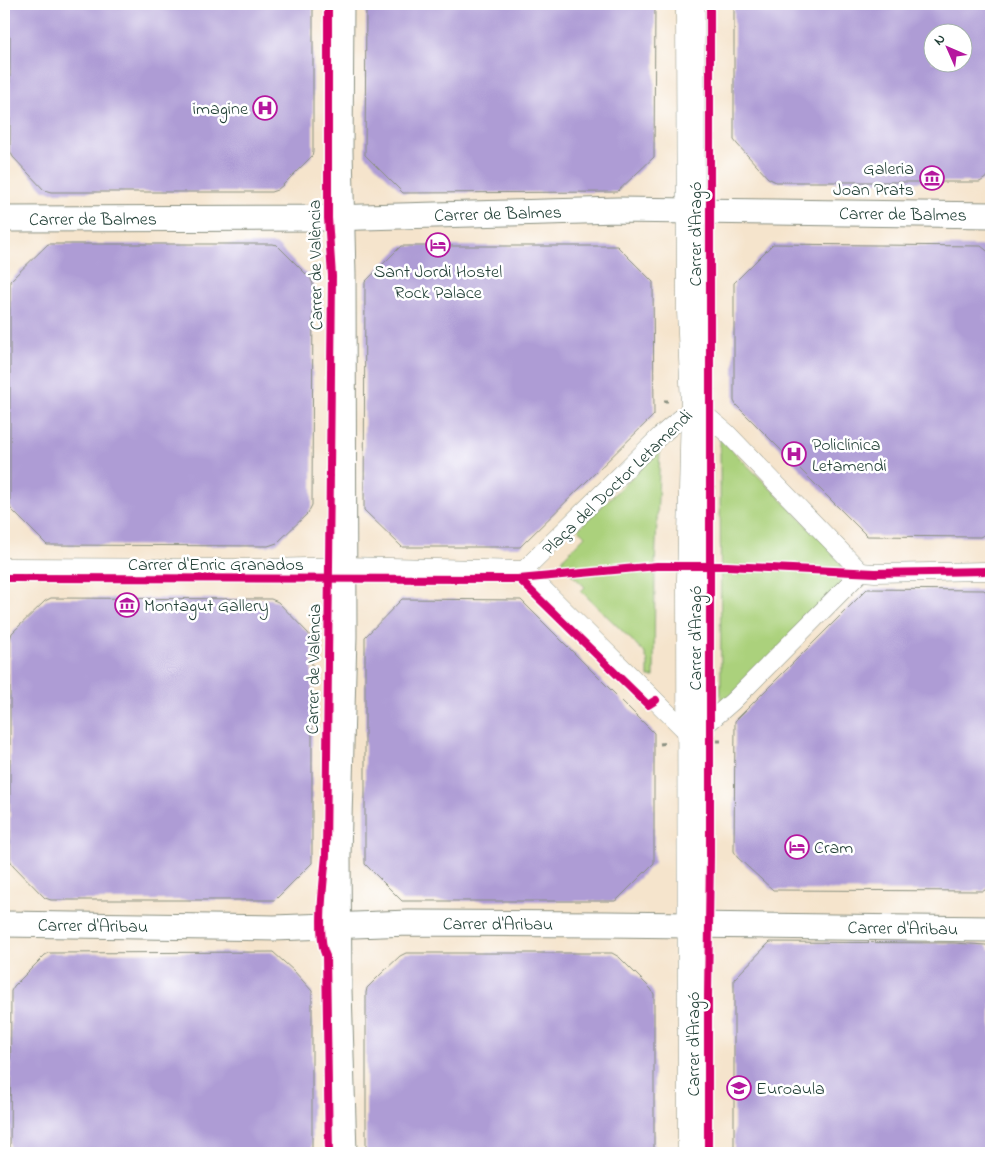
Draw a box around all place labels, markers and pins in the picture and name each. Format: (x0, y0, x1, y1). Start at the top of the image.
hospital icon: imagine (252, 95, 278, 121)
place label: imagine (193, 97, 249, 124)
place label: Galeria Joan Prats (833, 157, 914, 204)
museum icon: Galeria Joan Prats (919, 165, 945, 191)
hotel icon: Sant Jordi Hostel Rock Palace (425, 232, 451, 258)
place label: Sant Jordi Hostel Rock Palace (374, 260, 502, 307)
place label: Policlinica Letamendi (812, 433, 887, 480)
hospital icon: Policlinica Letamendi (781, 441, 807, 467)
museum icon: Montagut Gallery (114, 592, 140, 618)
place label: Montagut Gallery (144, 594, 269, 621)
hotel icon: Cram (784, 834, 810, 860)
place label: Cram (814, 836, 853, 862)
school or university icon: Euroaula (726, 1075, 752, 1101)
place label: Euroaula (756, 1077, 825, 1103)

